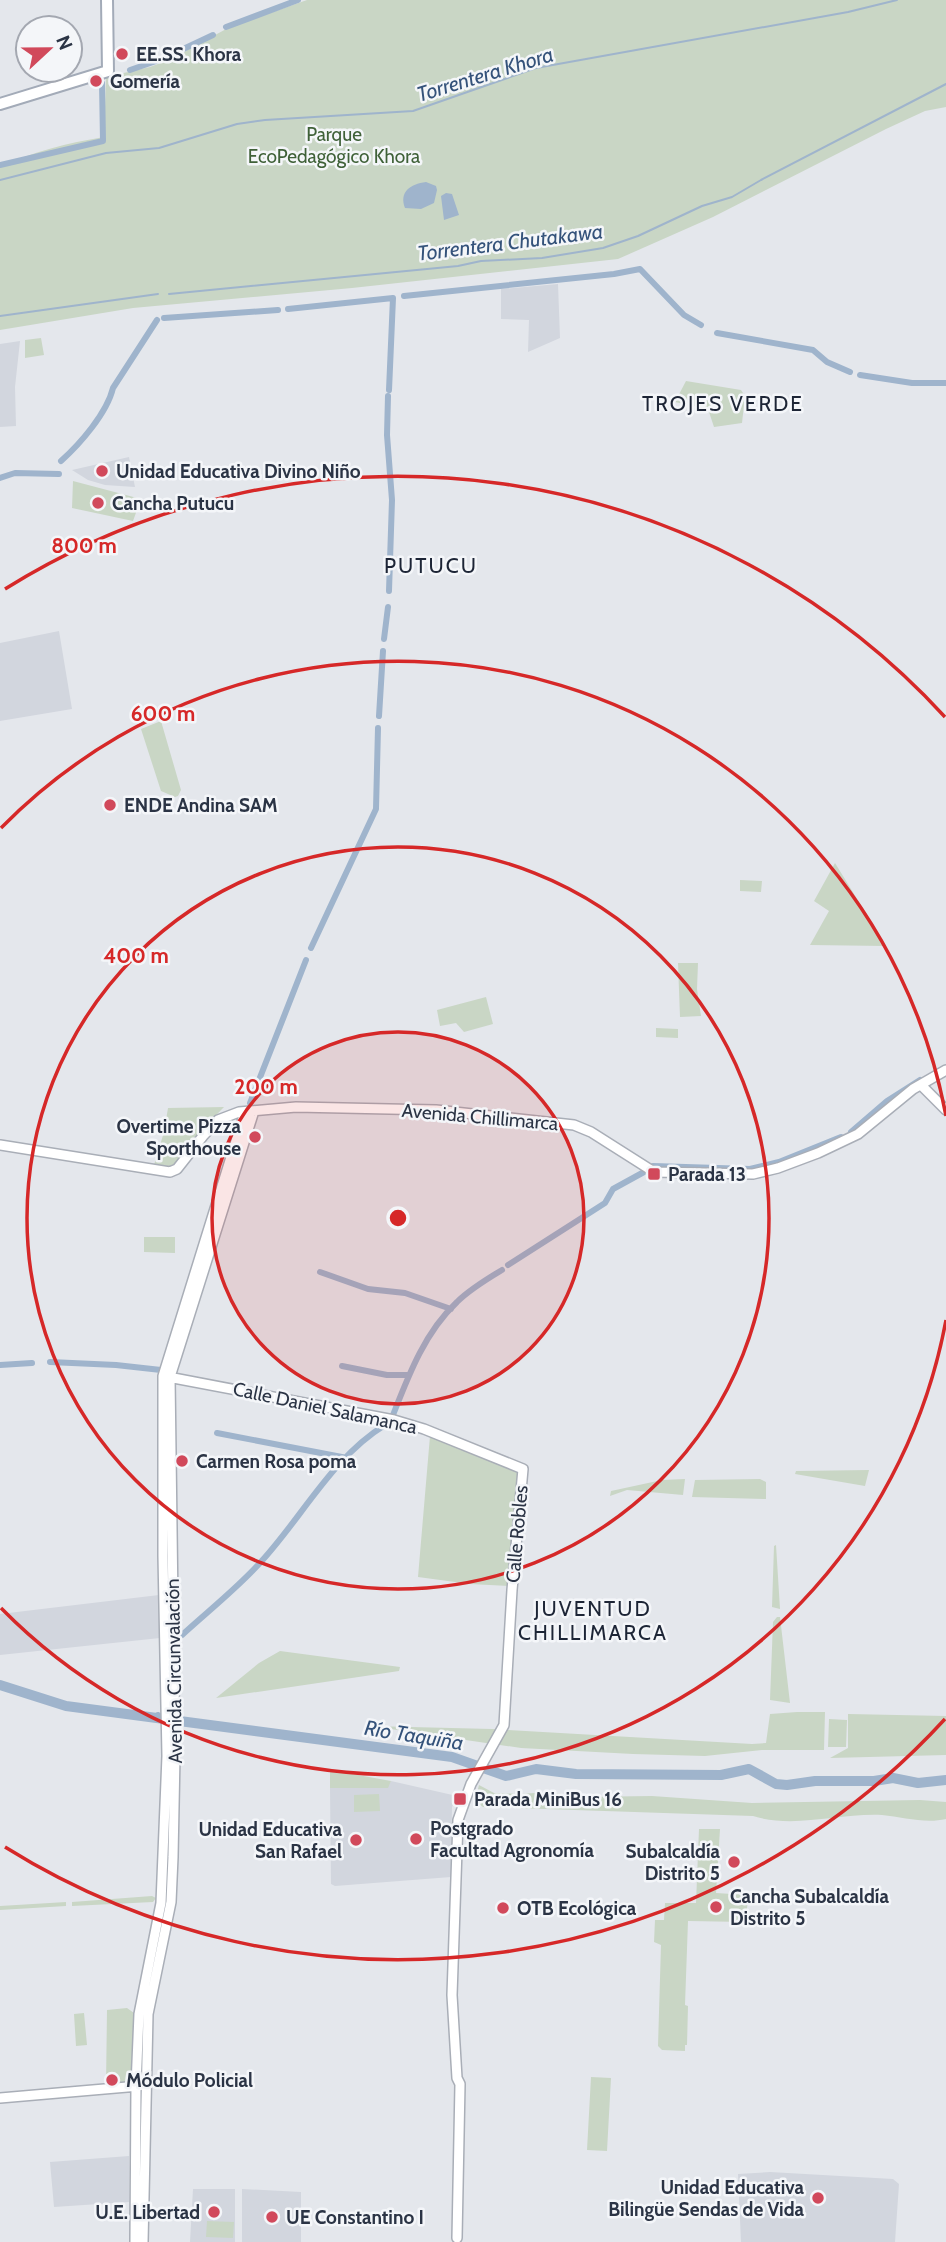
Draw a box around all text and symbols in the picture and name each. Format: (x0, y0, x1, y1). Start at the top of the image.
north arrow (14, 14, 84, 84)
text: N (51, 32, 77, 53)
water label: Torrentera Khora (414, 41, 556, 107)
place label: EE.SS. Khora (136, 43, 242, 66)
marker: EE.SS. Khora (114, 46, 130, 62)
place label: Gomería (110, 70, 180, 93)
marker: Gomería (88, 73, 104, 89)
park label: Parque EcoPedagógico Khora (248, 123, 420, 168)
water label: Torrentera Chutakawa (416, 218, 604, 266)
district label: TROJES VERDE (642, 391, 804, 416)
place label: Unidad Educativa Divino Niño (116, 460, 361, 483)
marker: Unidad Educativa Divino Niño (94, 463, 110, 479)
place label: Cancha Putucu (112, 492, 234, 515)
marker: Cancha Putucu (90, 495, 106, 511)
text: 800 m (51, 533, 117, 558)
district label: PUTUCU (384, 553, 478, 578)
text: 600 m (131, 701, 195, 726)
place label: ENDE Andina SAM (124, 794, 278, 817)
marker: ENDE Andina SAM (102, 797, 118, 813)
text: 400 m (103, 943, 169, 968)
text: 200 m (234, 1074, 298, 1099)
street label: Avenida Chillimarca (401, 1099, 559, 1135)
place label: Overtime Pizza Sporthouse (116, 1115, 242, 1160)
marker: Overtime Pizza Sporthouse (247, 1129, 263, 1145)
place label: Parada 13 (668, 1163, 746, 1186)
marker: Parada 13 (646, 1166, 662, 1182)
centre of rings (386, 1206, 410, 1230)
street label: Calle Daniel Salamanca (231, 1377, 419, 1439)
place label: Carmen Rosa poma (196, 1450, 357, 1473)
marker: Carmen Rosa poma (174, 1453, 190, 1469)
street label: Calle Robles (501, 1484, 533, 1584)
street label: Avenida Circunvalación (161, 1578, 187, 1764)
district label: JUVENTUD CHILLIMARCA (518, 1596, 668, 1645)
water label: Río Taquiña (363, 1715, 465, 1755)
place label: Parada MiniBus 16 (474, 1788, 622, 1811)
marker: Parada MiniBus 16 (452, 1791, 468, 1807)
place label: Postgrado Facultad Agronomía (430, 1817, 594, 1862)
place label: Unidad Educativa San Rafael (198, 1818, 343, 1863)
marker: Postgrado Facultad Agronomía (408, 1831, 424, 1847)
marker: Unidad Educativa San Rafael (348, 1832, 364, 1848)
place label: Subalcaldía Distrito 5 (626, 1840, 721, 1885)
marker: Subalcaldía Distrito 5 (726, 1854, 742, 1870)
place label: Cancha Subalcaldía Distrito 5 (730, 1885, 889, 1930)
place label: OTB Ecológica (517, 1897, 637, 1920)
marker: Cancha Subalcaldía Distrito 5 (708, 1899, 724, 1915)
marker: OTB Ecológica (495, 1900, 511, 1916)
place label: Módulo Policial (126, 2069, 253, 2092)
marker: Módulo Policial (104, 2072, 120, 2088)
place label: Unidad Educativa Bilingüe Sendas de Vida (608, 2176, 805, 2221)
marker: Unidad Educativa Bilingüe Sendas de Vida (810, 2190, 826, 2206)
place label: U.E. Libertad (95, 2201, 200, 2224)
marker: U.E. Libertad (206, 2204, 222, 2220)
place label: UE Constantino I (286, 2206, 424, 2229)
marker: UE Constantino I (264, 2209, 280, 2225)

